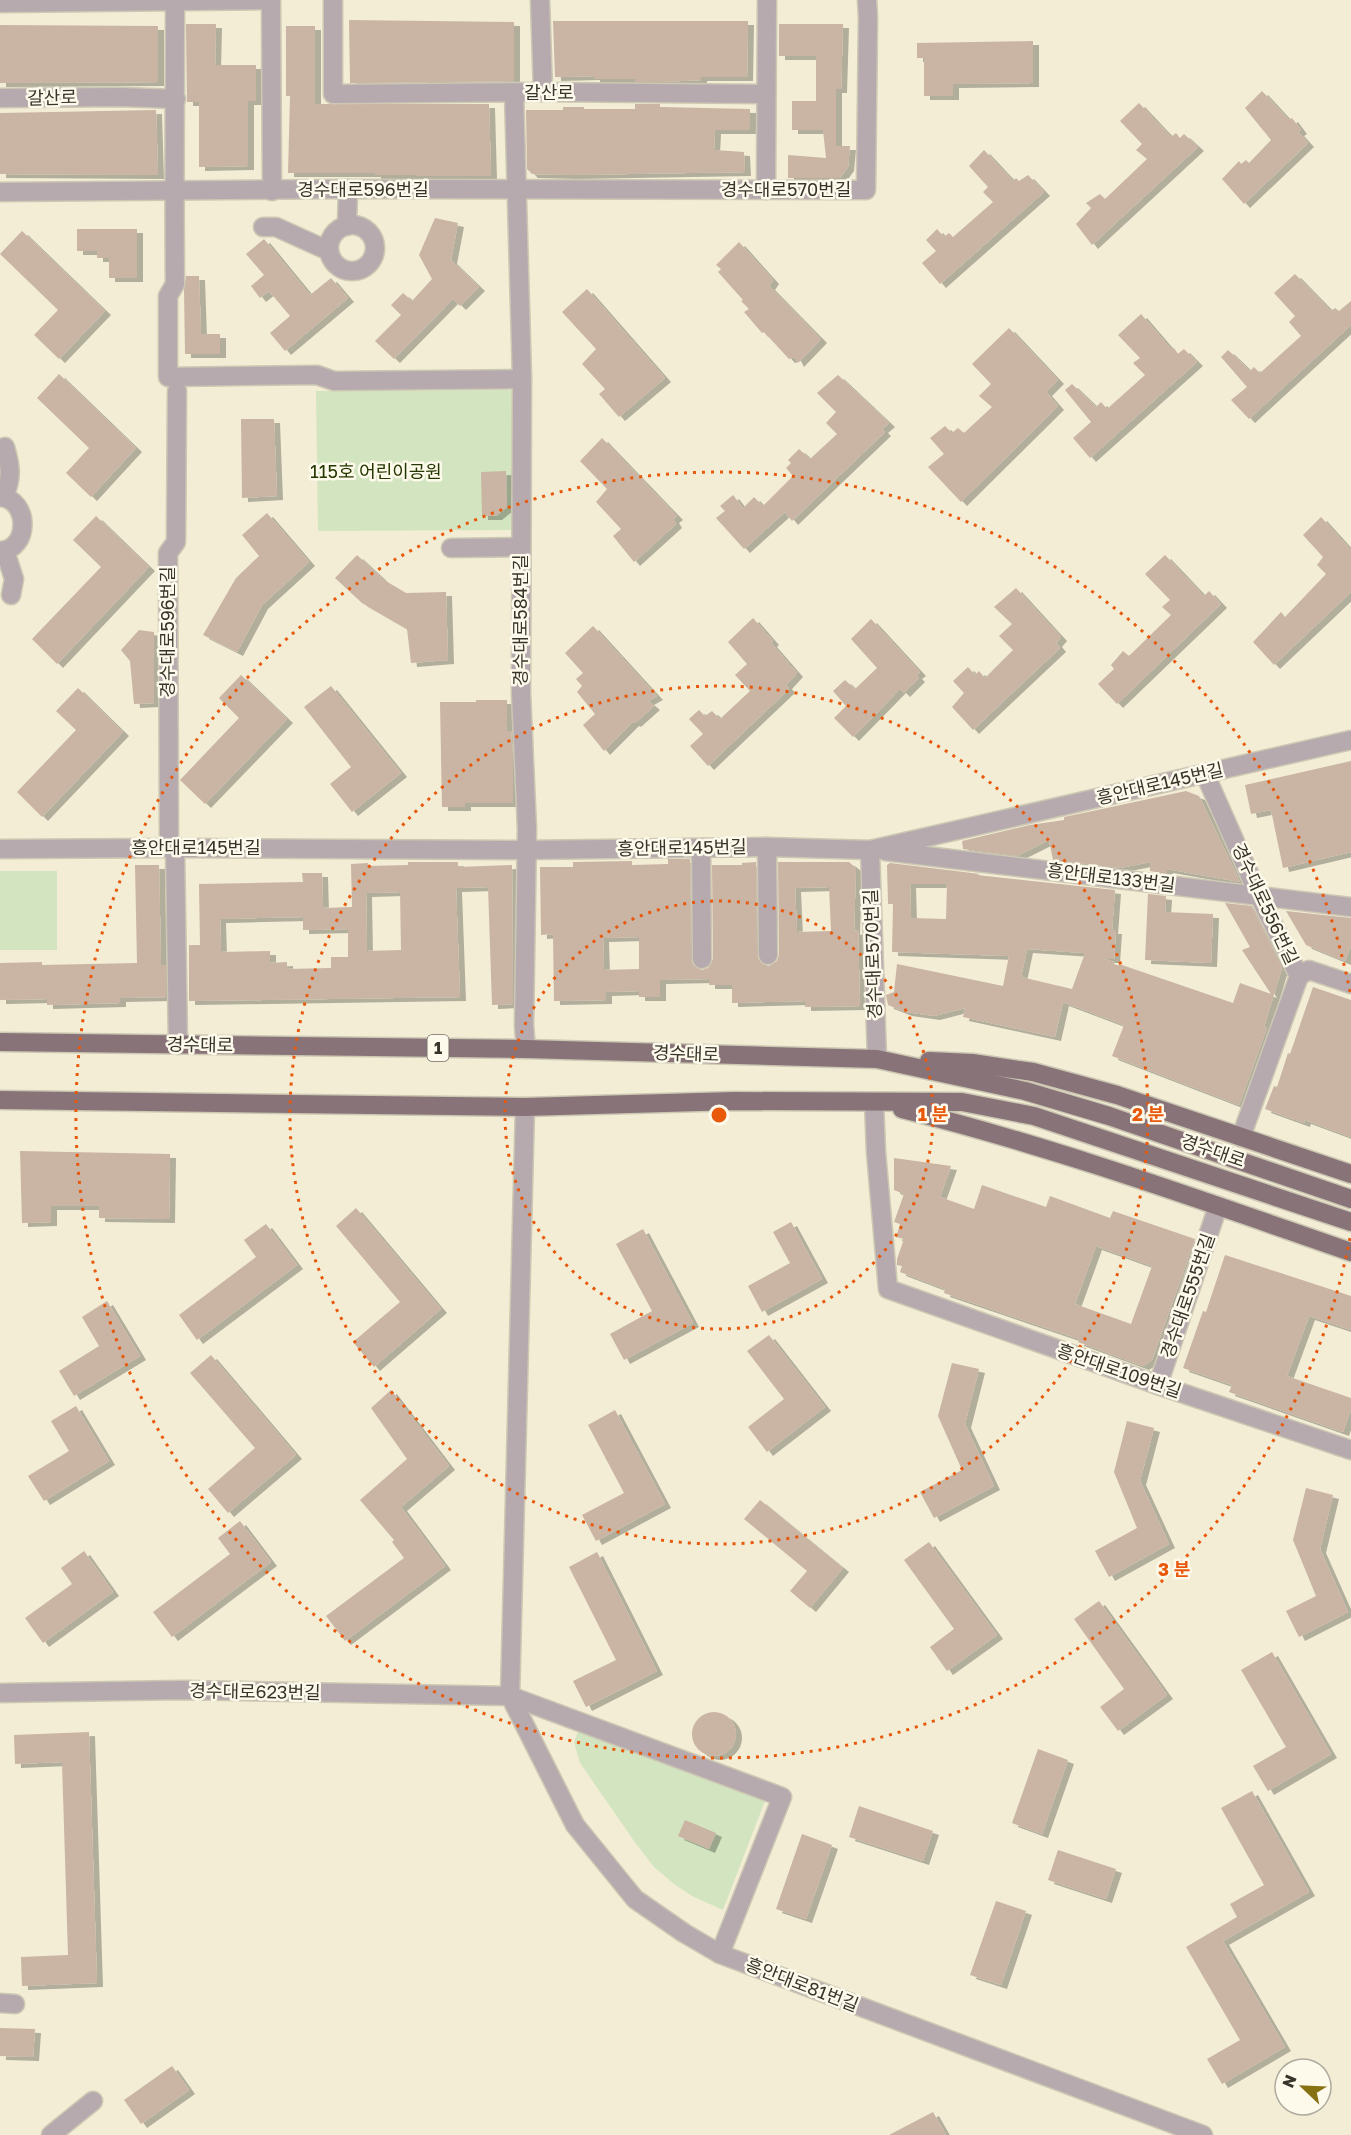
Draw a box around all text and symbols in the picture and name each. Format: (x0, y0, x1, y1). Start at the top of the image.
street label: 갈산로 (524, 81, 574, 103)
street label: 갈산로 (27, 86, 77, 108)
street label: 경수대로596번길 (297, 178, 429, 200)
street label: 경수대로570번길 (721, 178, 851, 200)
park label: 115호 어린이공원 (310, 460, 442, 482)
street label: 경수대로584번길 (509, 554, 531, 686)
street label: 경수대로596번길 (156, 566, 178, 698)
street label: 흥안대로145번길 (1094, 758, 1225, 808)
street label: 흥안대로145번길 (617, 835, 747, 859)
street label: 흥안대로145번길 (131, 836, 261, 858)
street label: 경수대로556번길 (1228, 840, 1304, 968)
street label: 흥안대로133번길 (1046, 858, 1177, 896)
street label: 경수대로570번길 (859, 888, 885, 1020)
street label: 경수대로 (167, 1032, 233, 1056)
road number: 1 (428, 1035, 448, 1061)
street label: 경수대로 (653, 1041, 720, 1065)
text: 1 분 (918, 1103, 949, 1125)
text: 2 분 (1132, 1103, 1164, 1125)
centre of rings (709, 1105, 729, 1125)
street label: 경수대로 (1178, 1129, 1248, 1171)
street label: 경수대로555번길 (1155, 1230, 1219, 1361)
street label: 흥안대로109번길 (1054, 1338, 1184, 1402)
text: 3 분 (1158, 1558, 1190, 1580)
street label: 경수대로623번길 (189, 1679, 321, 1703)
street label: 흥안대로81번길 (743, 1952, 862, 2016)
north arrow (1273, 2057, 1333, 2117)
text: N (1278, 2072, 1301, 2091)

